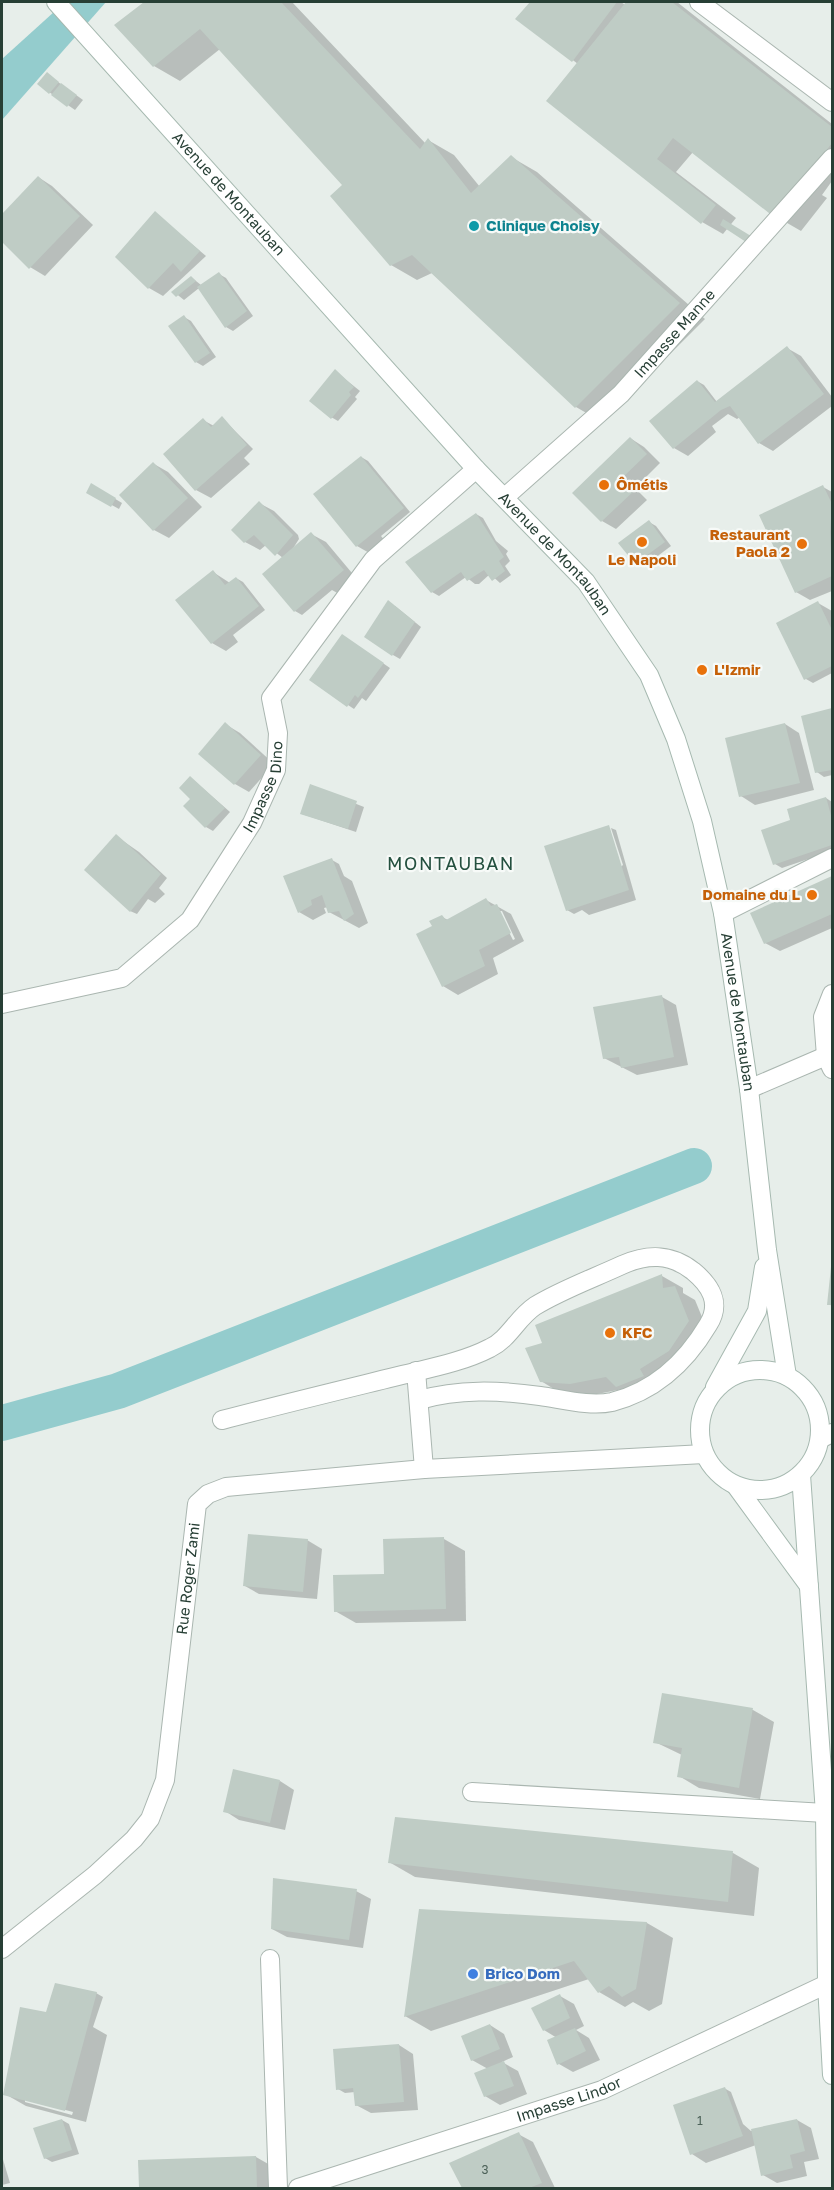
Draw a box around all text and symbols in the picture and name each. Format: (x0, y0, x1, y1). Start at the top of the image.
street label: Avenue de Montauban (169, 128, 289, 259)
place label: Clinique Choisy (486, 216, 600, 234)
marker: Clinique Choisy (467, 219, 481, 233)
street label: Impasse Manne (630, 285, 719, 381)
place label: Ômétis (616, 475, 668, 493)
marker: Ômétis (597, 478, 611, 492)
street label: Avenue de Montauban (495, 488, 616, 618)
place label: Restaurant Paola 2 (710, 525, 790, 560)
marker: Le Napoli (635, 535, 649, 549)
marker: Restaurant Paola 2 (795, 537, 809, 551)
place label: Le Napoli (608, 550, 676, 568)
place label: L'Izmir (714, 660, 761, 678)
marker: L'Izmir (695, 663, 709, 677)
street label: Impasse Dino (238, 741, 286, 836)
district label: MONTAUBAN (387, 852, 515, 874)
place label: Domaine du L (702, 885, 800, 903)
marker: Domaine du L (805, 888, 819, 902)
street label: Avenue de Montauban (718, 931, 759, 1092)
place label: KFC (622, 1323, 653, 1341)
marker: KFC (603, 1326, 617, 1340)
street label: Rue Roger Zami (172, 1521, 203, 1636)
place label: Brico Dom (485, 1964, 560, 1982)
marker: Brico Dom (466, 1967, 480, 1981)
street label: Impasse Lindor (514, 2072, 624, 2125)
house number: 1 (697, 2113, 703, 2128)
house number: 3 (481, 2162, 489, 2177)

